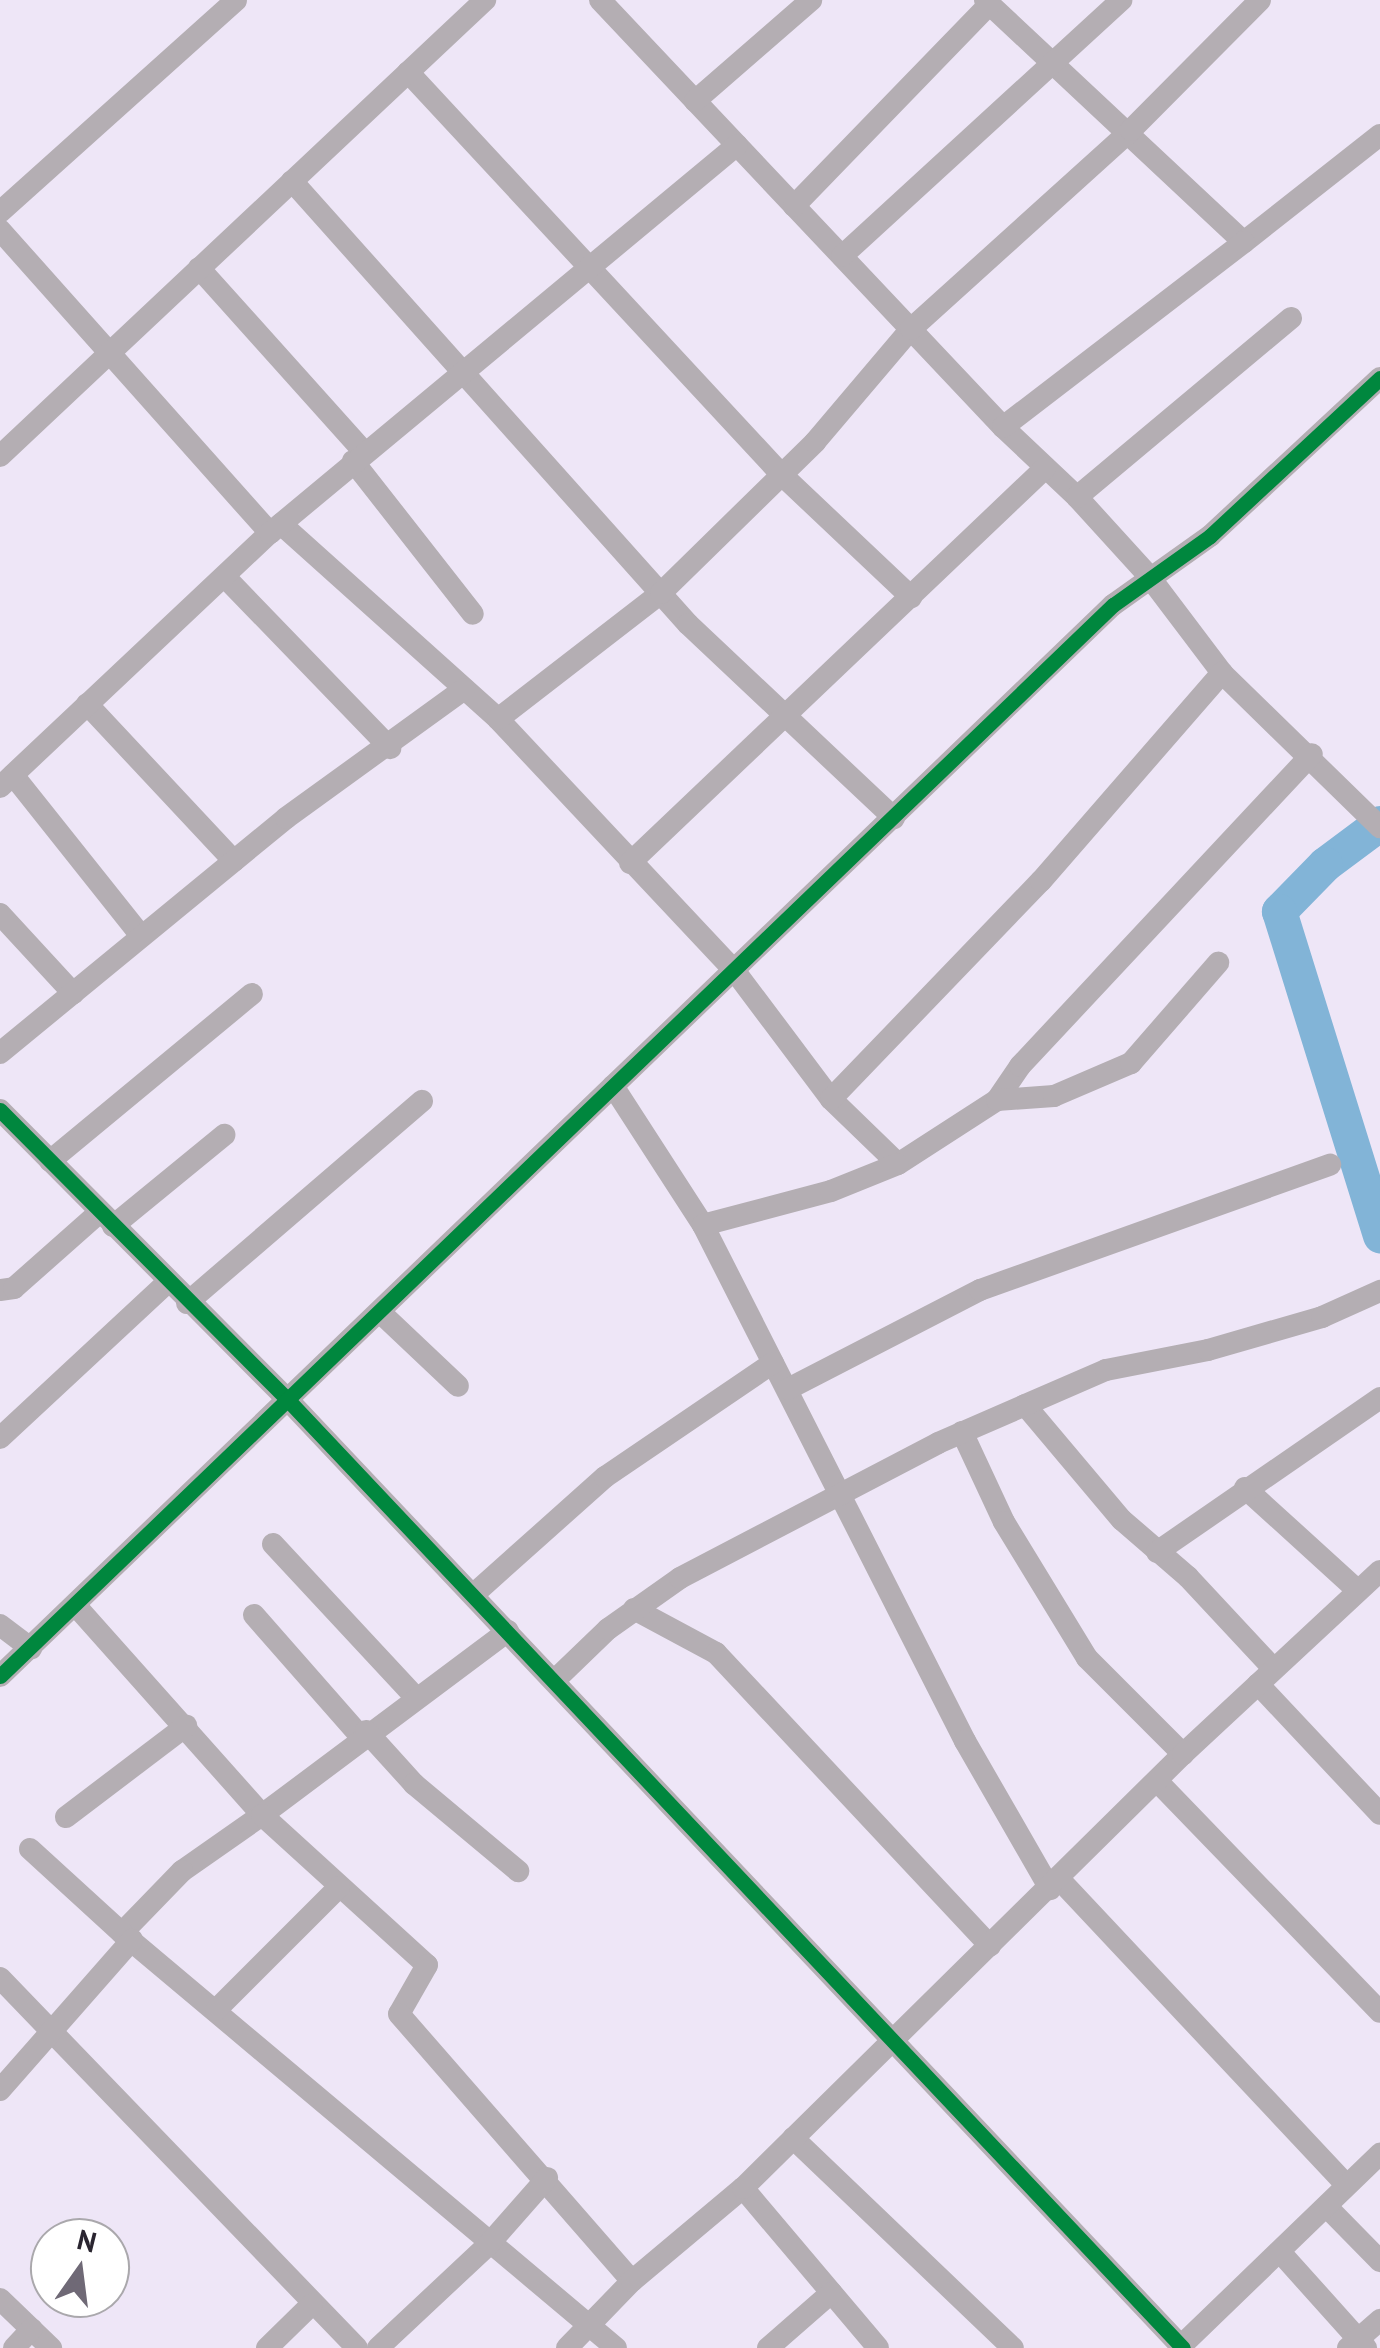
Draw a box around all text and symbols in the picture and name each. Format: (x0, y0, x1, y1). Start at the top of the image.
north arrow (30, 2218, 130, 2318)
text: N (73, 2220, 100, 2261)

